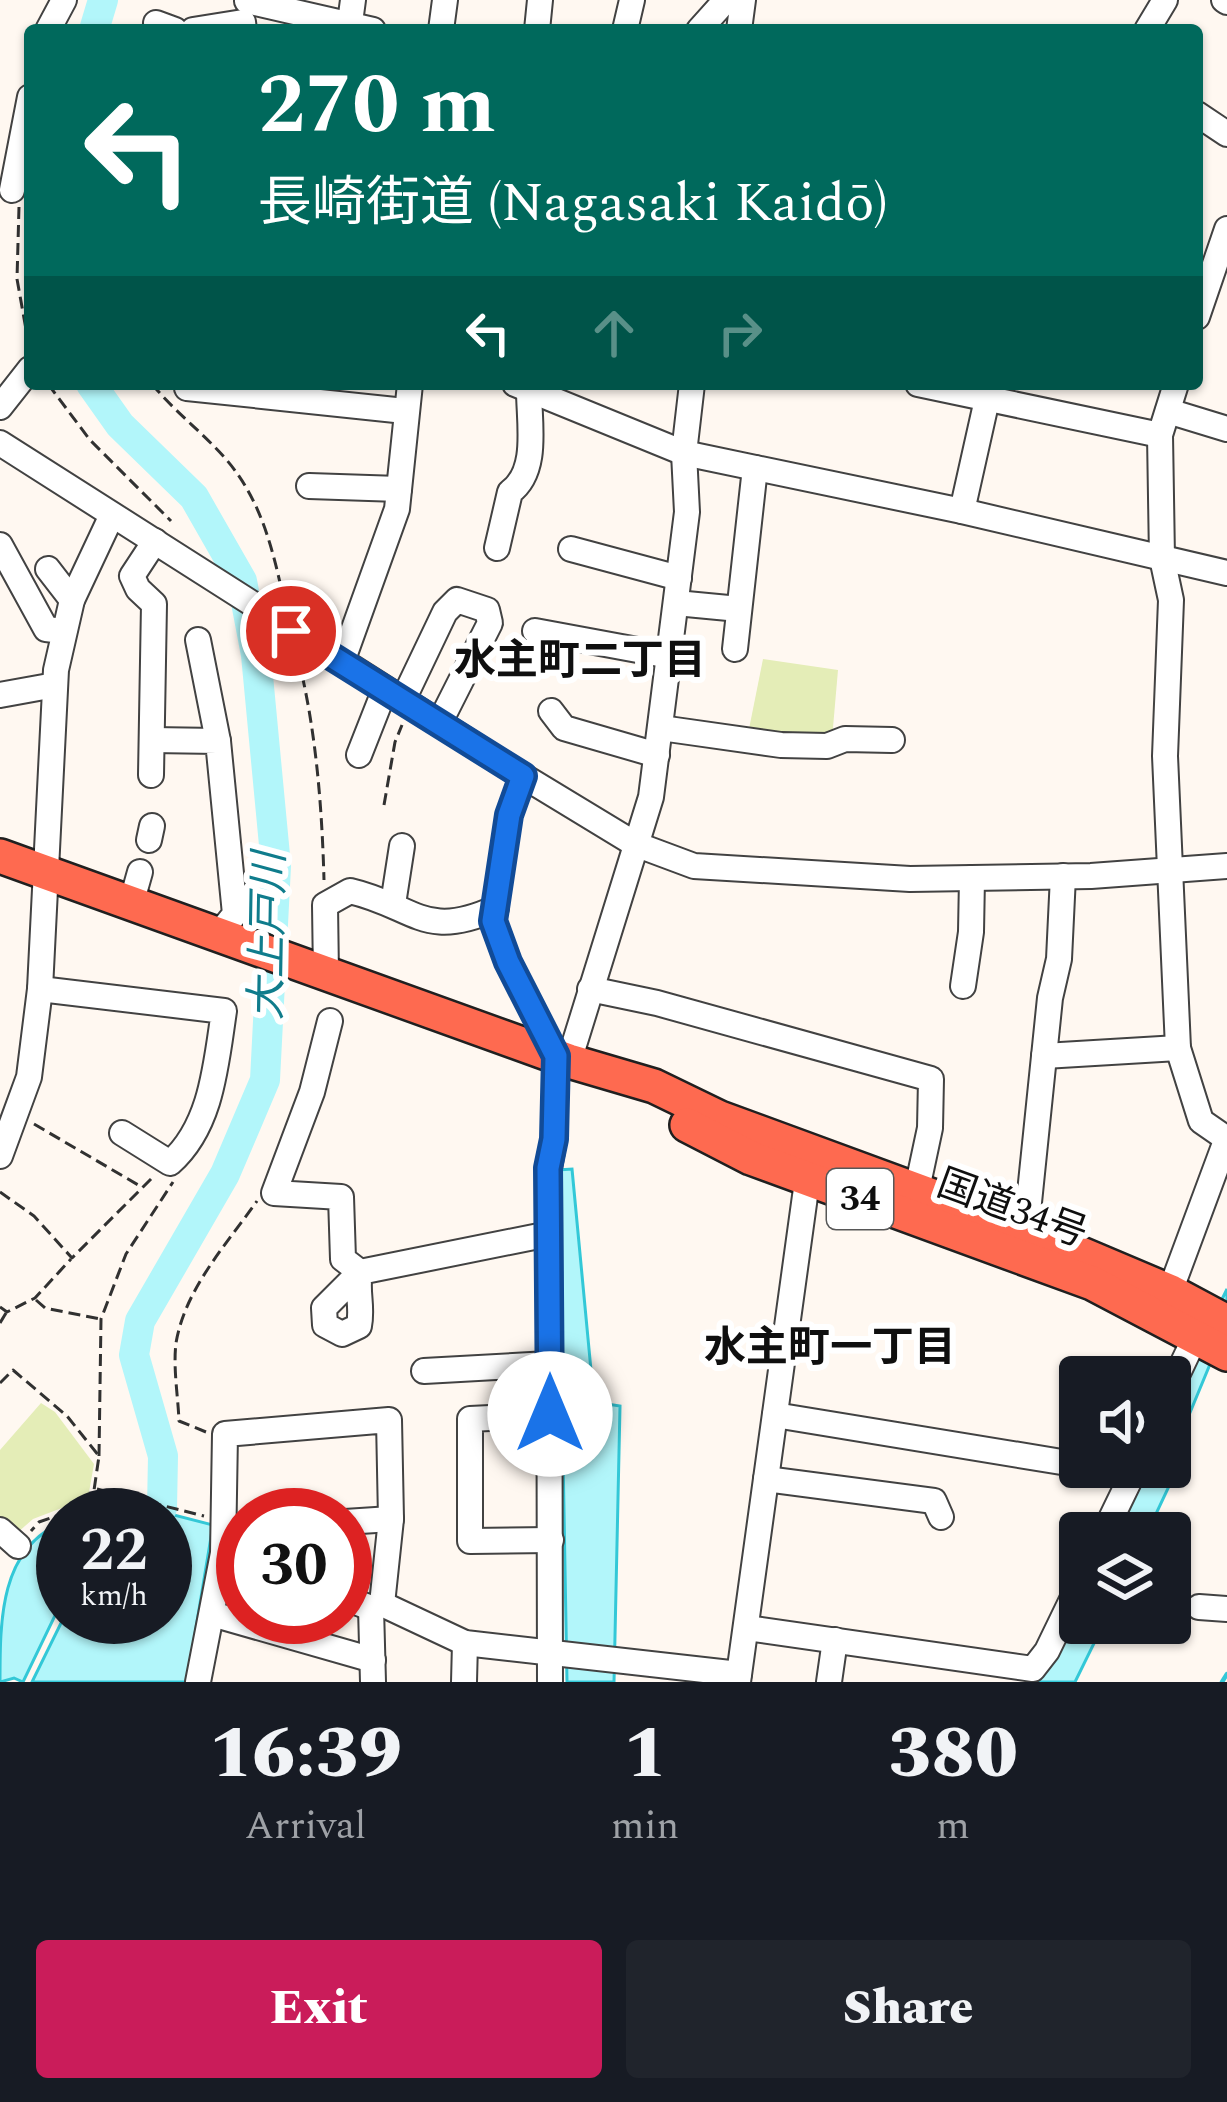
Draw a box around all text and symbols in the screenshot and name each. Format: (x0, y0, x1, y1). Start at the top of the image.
text: 270 m (258, 42, 496, 170)
icon: left (60, 72, 216, 228)
text: 長崎街道 (Nagasaki Kaidō) (258, 163, 888, 245)
icon: left (455, 300, 521, 366)
icon: ahead (581, 300, 647, 366)
icon: right (707, 300, 773, 366)
pin (240, 580, 342, 682)
icon: arrive (258, 598, 324, 664)
district label: 水主町二丁目 (454, 630, 706, 693)
water label: 大上戸川 (236, 847, 302, 1021)
street label: 国道34号 (929, 1155, 1095, 1263)
road number: 34 (827, 1169, 893, 1229)
district label: 水主町一丁目 (704, 1317, 956, 1380)
position arrow (487, 1351, 613, 1477)
map controls (1059, 1356, 1191, 1644)
button: sound (1059, 1356, 1191, 1488)
speed limit sign: 30 (216, 1488, 372, 1644)
text: 22 (80, 1505, 148, 1597)
button: layers (1059, 1512, 1191, 1644)
text: km/h (80, 1573, 148, 1619)
text: 16:39 (209, 1700, 402, 1809)
text: 1 (624, 1700, 667, 1809)
text: 380 (888, 1700, 1018, 1809)
text: Arrival (245, 1797, 366, 1856)
text: min (611, 1797, 679, 1856)
text: m (936, 1797, 970, 1856)
button: Exit (36, 1940, 602, 2078)
button: Share (626, 1940, 1191, 2078)

